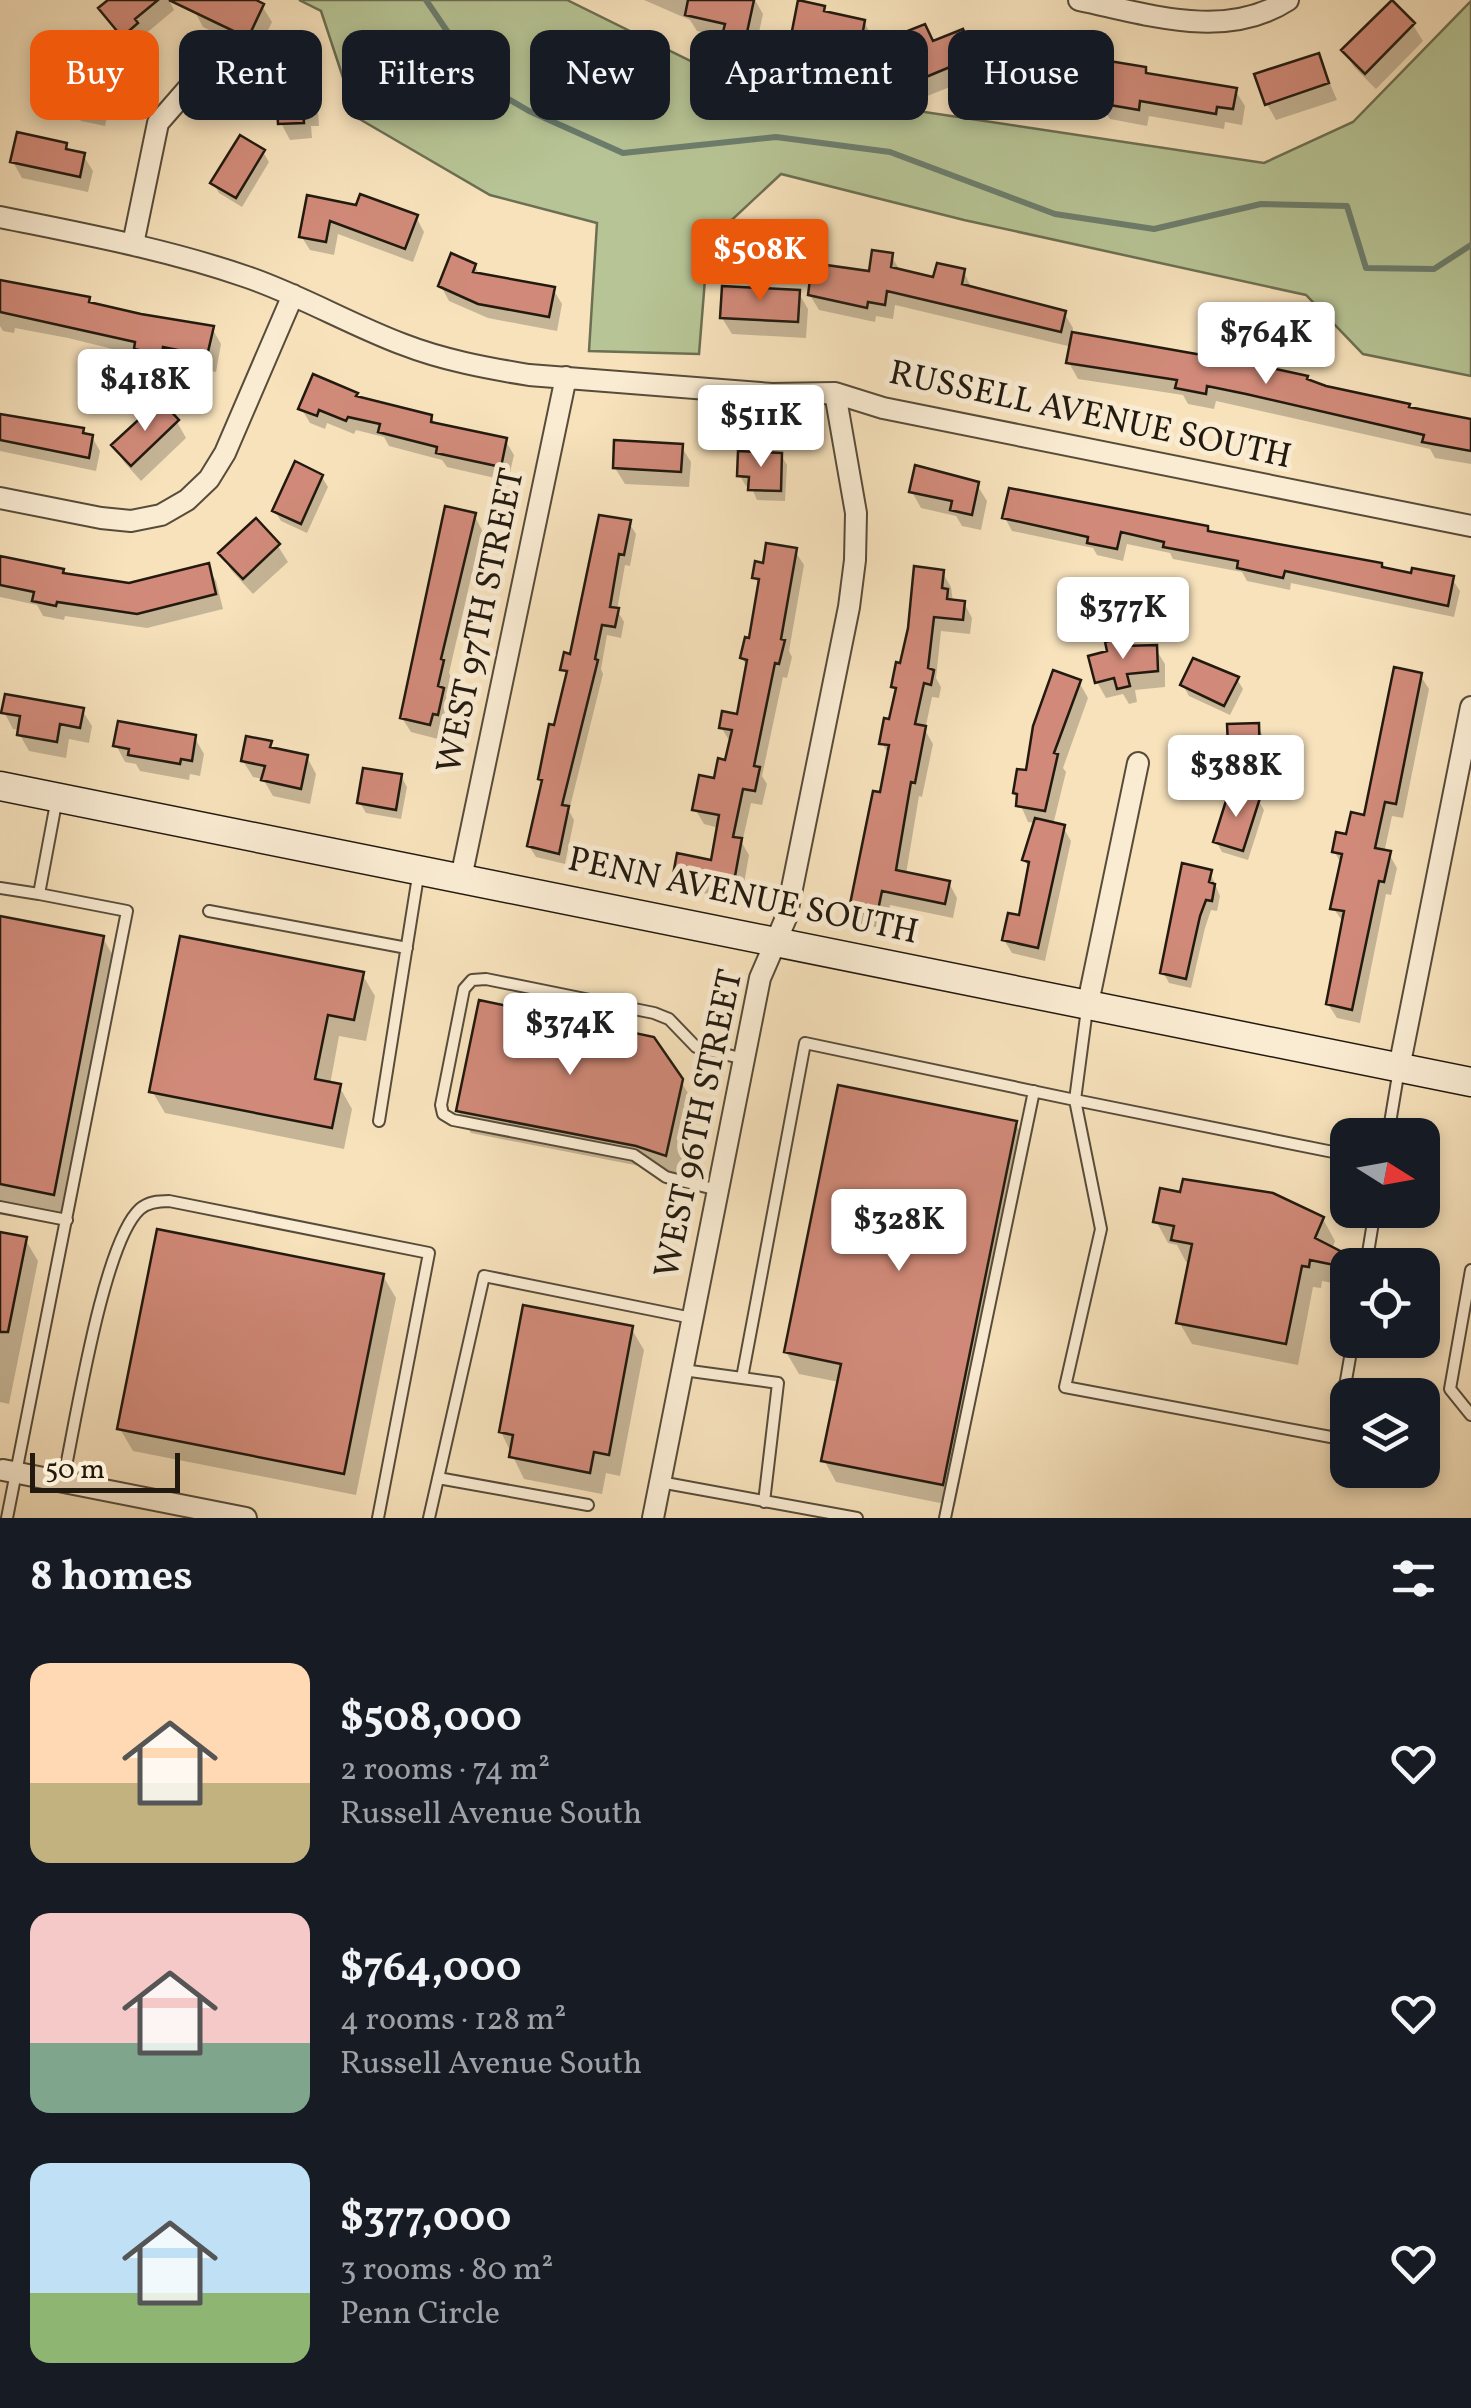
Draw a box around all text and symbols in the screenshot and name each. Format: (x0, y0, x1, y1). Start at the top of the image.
chip: Buy (30, 30, 159, 120)
chip: Rent (179, 30, 322, 120)
chip: Filters (342, 30, 510, 120)
chip: New (530, 30, 670, 120)
chip: Apartment (690, 30, 928, 120)
chip: House (948, 30, 1114, 120)
pin: $508K (690, 219, 830, 304)
text: $508K (713, 229, 807, 273)
pin: $764K (1196, 302, 1336, 387)
text: $764K (1220, 312, 1312, 356)
pin: $418K (75, 349, 215, 434)
street label: RUSSELL AVENUE SOUTH (885, 350, 1295, 482)
text: $418K (100, 359, 190, 403)
pin: $511K (691, 385, 831, 470)
text: $511K (720, 395, 802, 439)
street label: WEST 97TH STREET (426, 464, 538, 778)
pin: $377K (1053, 577, 1193, 662)
text: $377K (1079, 587, 1167, 631)
pin: $388K (1166, 735, 1306, 820)
text: $388K (1190, 745, 1282, 789)
street label: PENN AVENUE SOUTH (563, 836, 923, 958)
street label: WEST 96TH STREET (644, 965, 756, 1283)
pin: $374K (500, 993, 640, 1078)
text: $374K (525, 1003, 615, 1047)
north arrow (1330, 1118, 1440, 1228)
map controls (1330, 1118, 1440, 1488)
pin: $328K (829, 1189, 969, 1274)
text: $328K (853, 1199, 945, 1243)
button: locate (1330, 1248, 1440, 1358)
button: layers (1330, 1378, 1440, 1488)
scale bar (30, 1448, 180, 1492)
text: 50 m (45, 1451, 105, 1490)
text: 8 homes (30, 1549, 193, 1608)
icon: filters (1386, 1551, 1441, 1606)
text: $508,000 (340, 1690, 522, 1749)
icon: home (110, 1703, 230, 1823)
icon: heart (1386, 1736, 1441, 1791)
text: 2 rooms · 74 m² (340, 1749, 550, 1793)
text: Russell Avenue South (340, 1793, 642, 1837)
text: $764,000 (340, 1940, 522, 1999)
icon: home (110, 1953, 230, 2073)
icon: heart (1386, 1986, 1441, 2041)
text: 4 rooms · 128 m² (340, 1999, 566, 2043)
text: Russell Avenue South (340, 2043, 642, 2087)
text: $377,000 (340, 2190, 511, 2249)
icon: home (110, 2203, 230, 2323)
icon: heart (1386, 2236, 1441, 2291)
text: 3 rooms · 80 m² (340, 2249, 553, 2293)
text: Penn Circle (340, 2293, 500, 2337)

